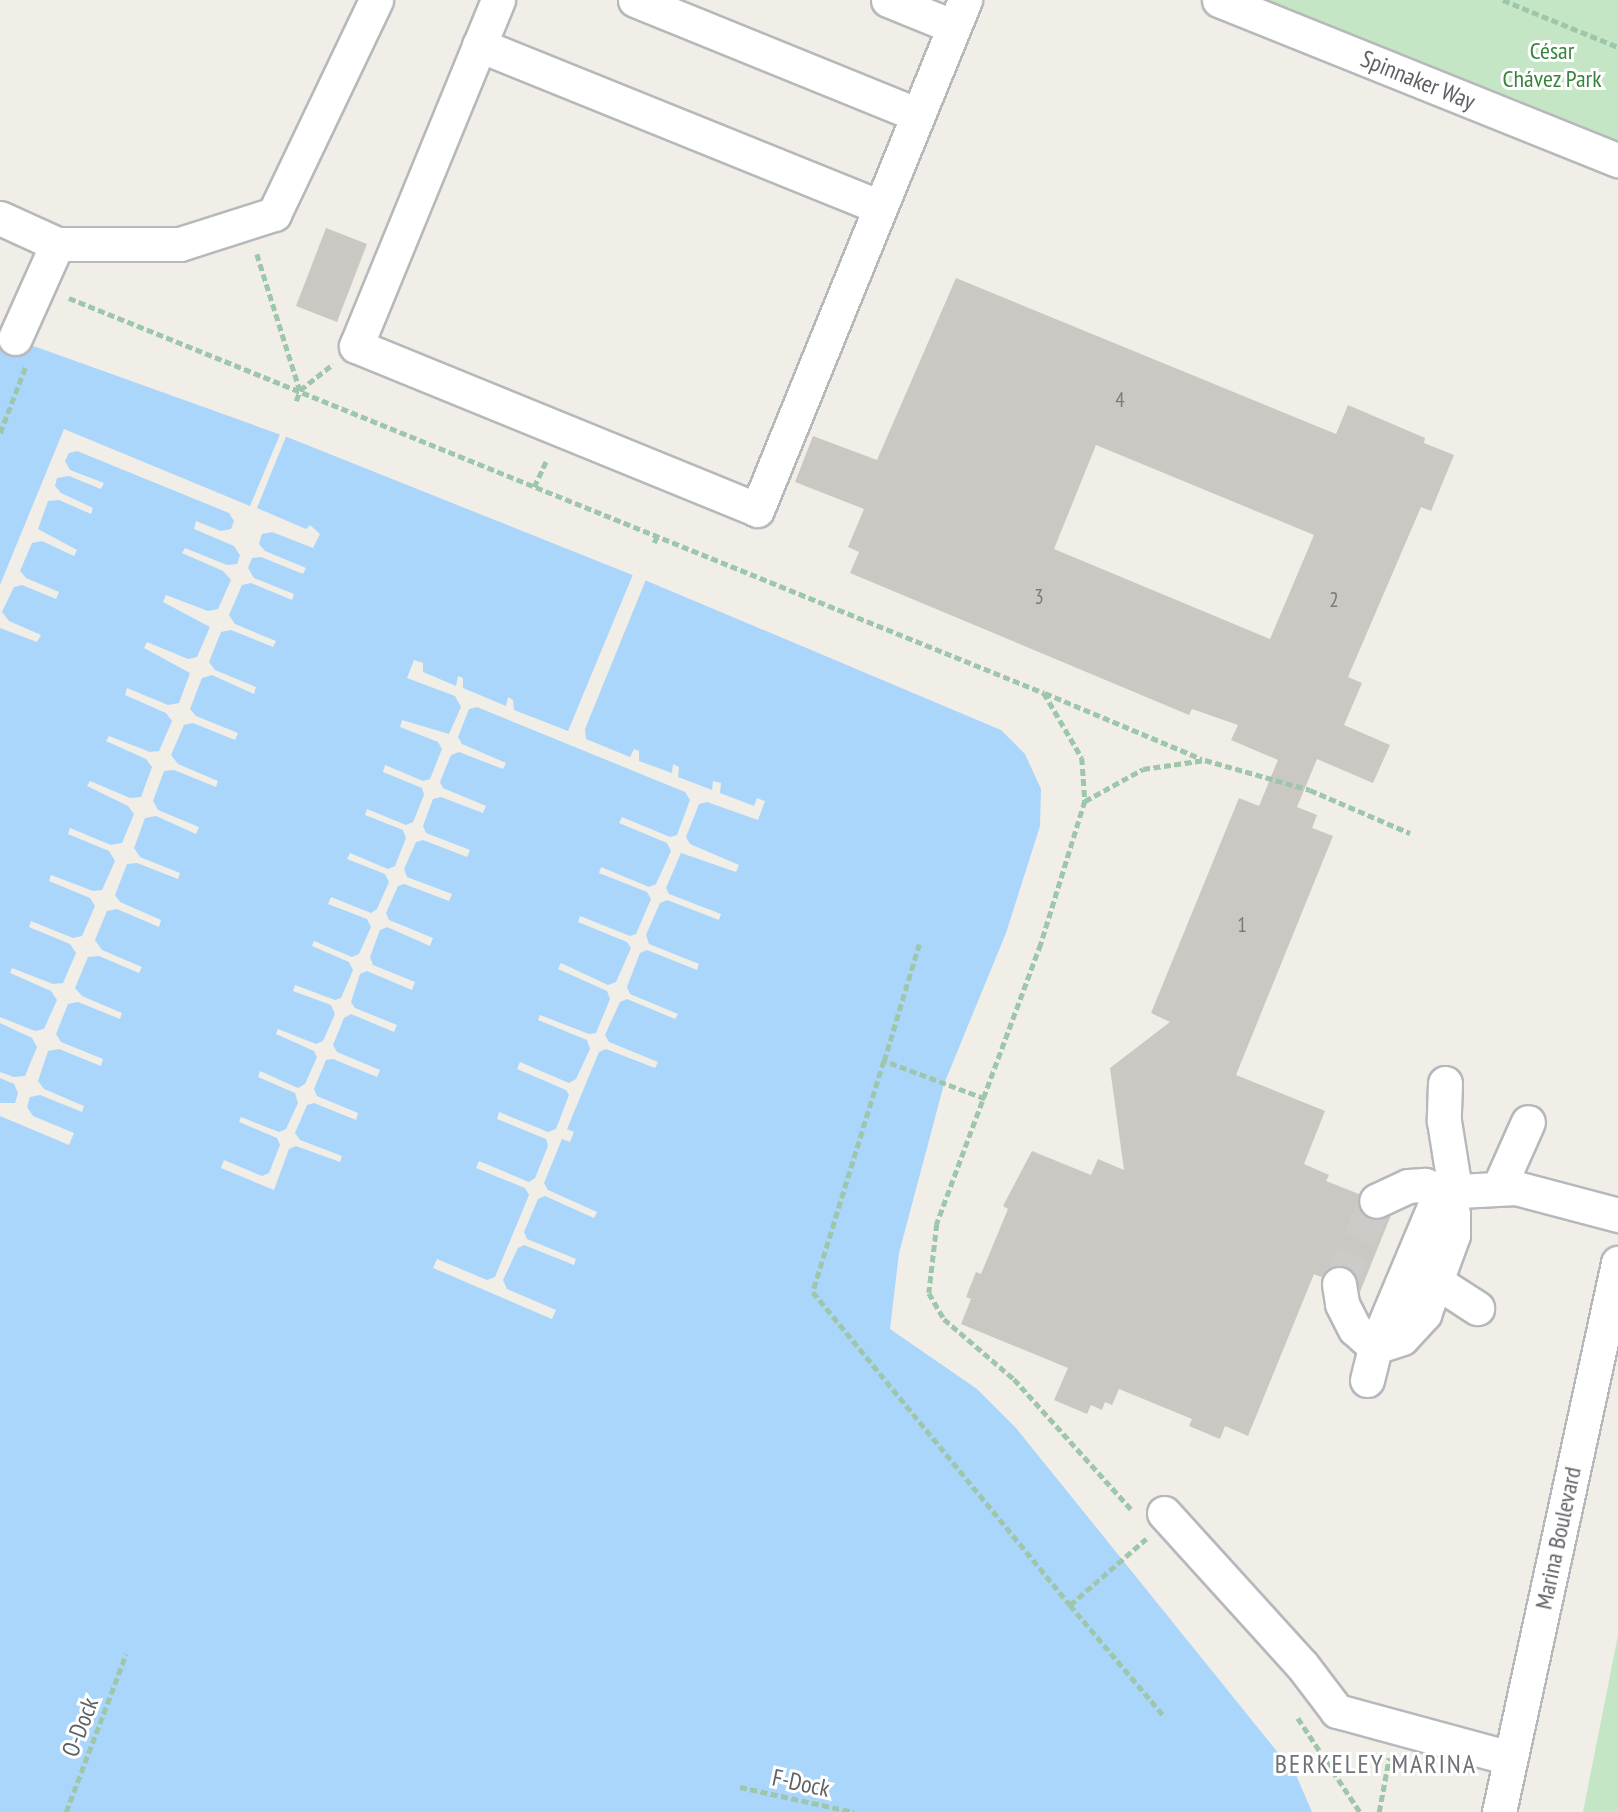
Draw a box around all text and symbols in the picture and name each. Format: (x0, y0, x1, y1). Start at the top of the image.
park label: César Chávez Park (1502, 37, 1602, 93)
street label: Spinnaker Way (1356, 44, 1480, 116)
house number: 4 (1115, 387, 1125, 413)
house number: 3 (1034, 584, 1044, 610)
house number: 2 (1329, 587, 1339, 613)
house number: 1 (1237, 912, 1247, 938)
street label: Marina Boulevard (1529, 1464, 1587, 1612)
street label: O-Dock (56, 1693, 104, 1761)
district label: BERKELEY MARINA (1276, 1748, 1476, 1780)
street label: F-Dock (770, 1763, 832, 1803)

